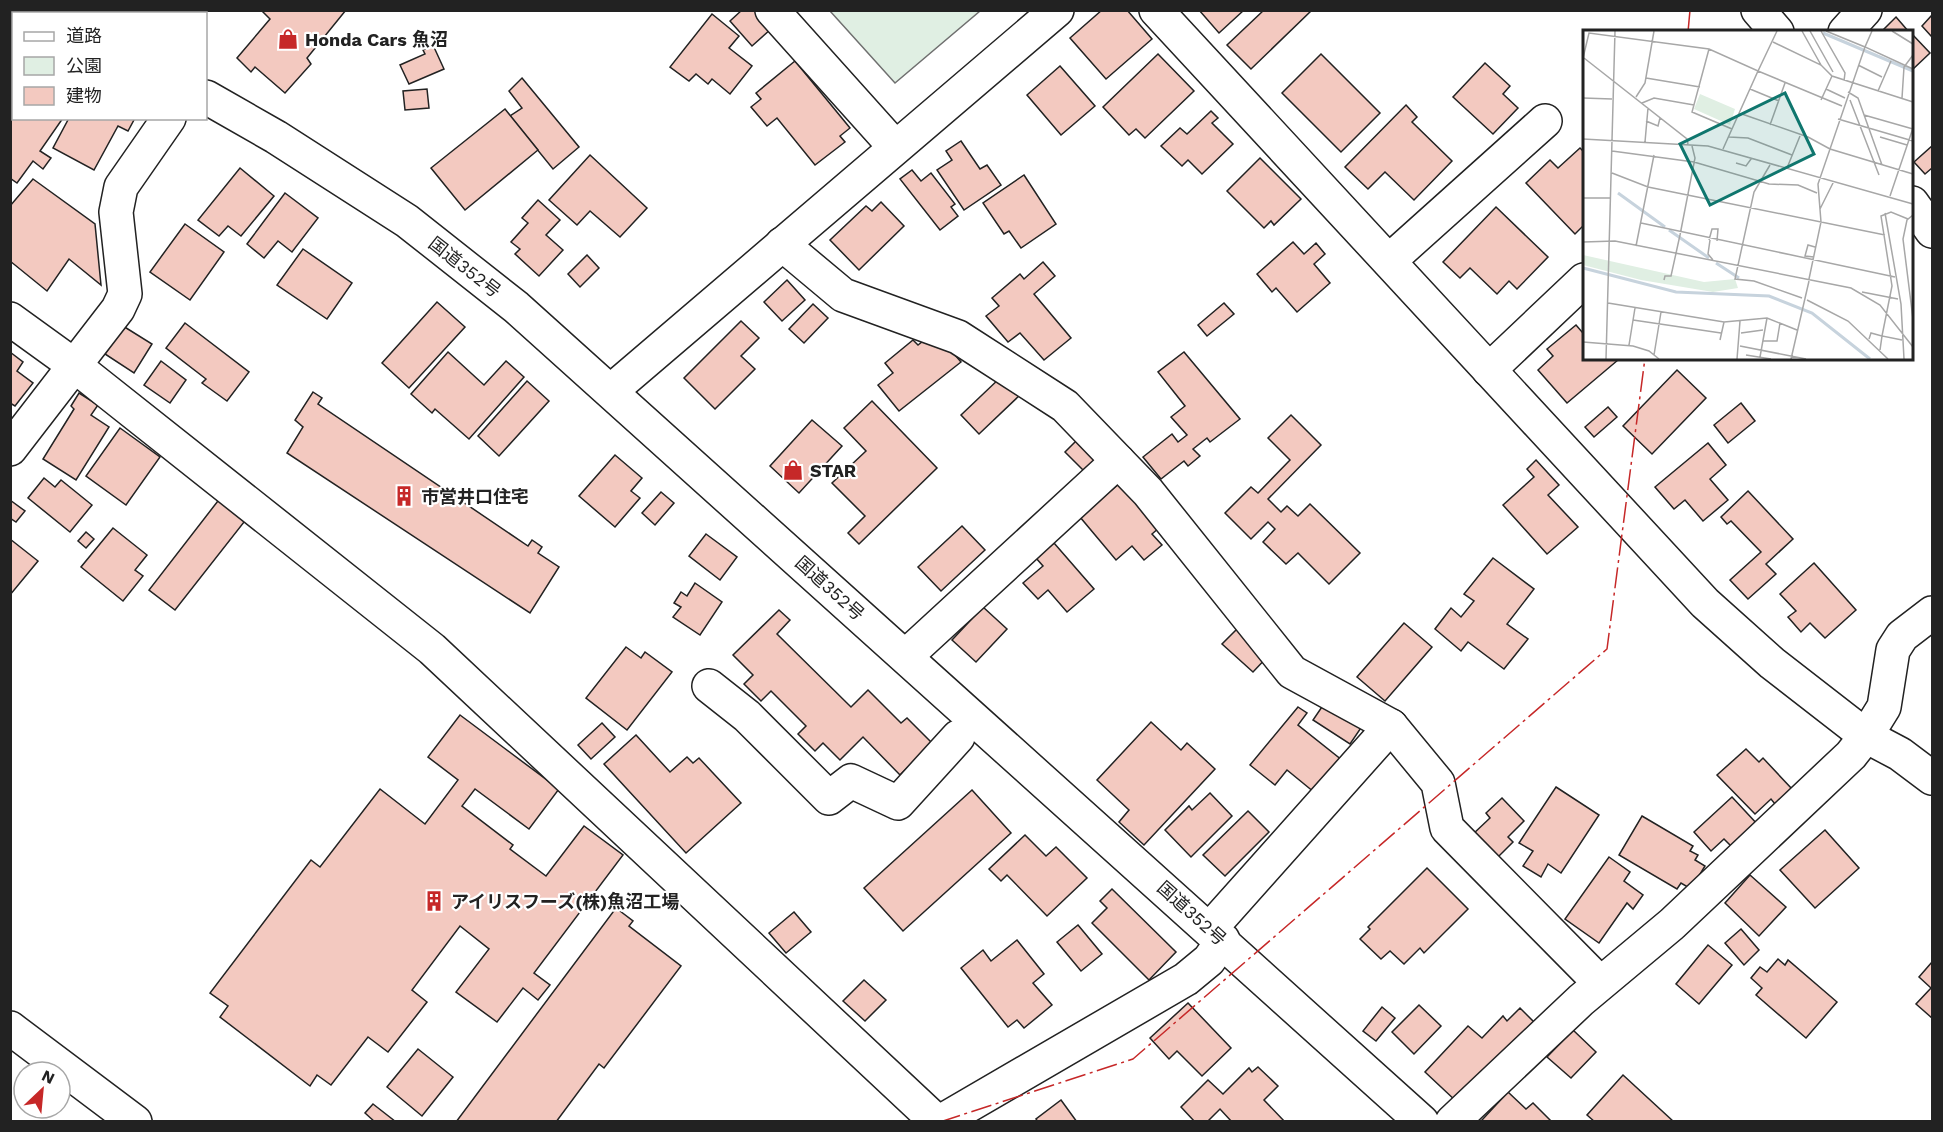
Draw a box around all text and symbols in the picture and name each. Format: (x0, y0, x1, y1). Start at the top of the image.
legend (12, 12, 207, 120)
text: 道路 (66, 25, 102, 46)
shop icon: Honda Cars 魚沼 (276, 27, 300, 51)
place label: Honda Cars 魚沼 (305, 29, 448, 50)
inset map (1583, 30, 1913, 360)
text: 公園 (66, 55, 102, 76)
text: 建物 (66, 85, 102, 106)
street label: 国道352号 (425, 232, 505, 302)
shop icon: STAR (781, 458, 805, 482)
place label: STAR (810, 460, 857, 481)
building icon: 市営井口住宅 (392, 484, 416, 508)
place label: 市営井口住宅 (421, 486, 529, 507)
street label: 国道352号 (791, 552, 869, 624)
street label: 国道352号 (1153, 877, 1231, 949)
building icon: アイリスフーズ(株)魚沼工場 (422, 889, 446, 913)
place label: アイリスフーズ(株)魚沼工場 (451, 891, 679, 912)
north arrow (12, 1060, 72, 1120)
text: N (39, 1066, 58, 1088)

